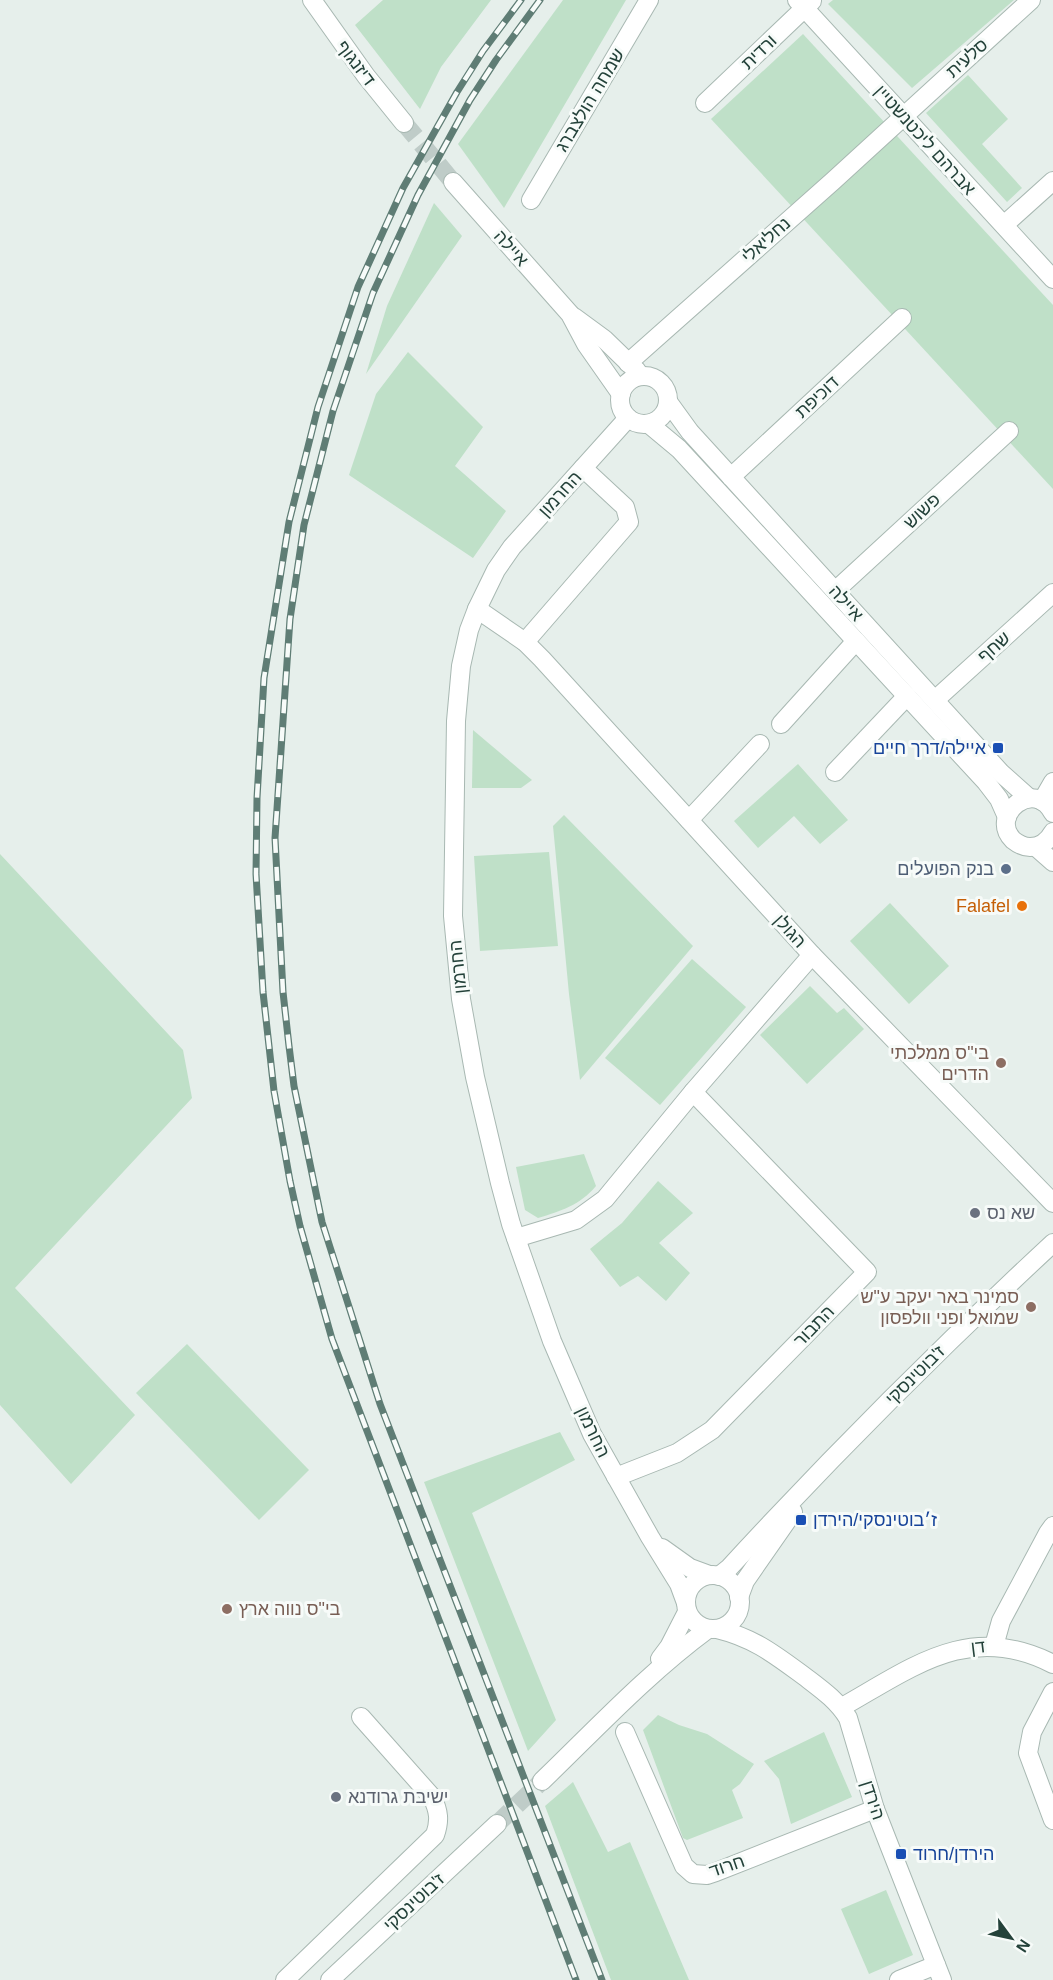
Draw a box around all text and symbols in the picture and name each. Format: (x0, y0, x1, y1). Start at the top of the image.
street label: ורדית (737, 31, 781, 73)
street label: סלעית (942, 34, 992, 82)
street label: דיזנגוף (333, 37, 379, 89)
street label: שמחה הולצברג (551, 45, 629, 155)
street label: אברהם ליכטנשטיין (871, 81, 980, 199)
street label: נחליאלי (738, 213, 794, 267)
street label: איילה (490, 226, 533, 271)
street label: דוכיפת (791, 372, 843, 422)
street label: החרמון (534, 467, 586, 521)
street label: פשוש (900, 489, 944, 533)
street label: איילה (825, 581, 868, 626)
street label: שחף (974, 627, 1014, 667)
place label: איילה/דרך חיים (873, 738, 987, 758)
marker: איילה/דרך חיים (991, 741, 1005, 755)
place label: בנק הפועלים (897, 859, 994, 879)
marker: בנק הפועלים (999, 862, 1013, 876)
place label: Falafel (956, 896, 1010, 916)
marker: Falafel (1015, 899, 1029, 913)
street label: הגולן (770, 910, 810, 952)
street label: החרמון (445, 939, 471, 995)
place label: בי"ס ממלכתי הדרים (890, 1043, 989, 1084)
marker: בי"ס ממלכתי הדרים (994, 1056, 1008, 1070)
place label: שא נס (987, 1203, 1035, 1223)
marker: שא נס (968, 1206, 982, 1220)
place label: סמינר באר יעקב ע"ש שמואל ופני וולפסון (860, 1287, 1019, 1328)
marker: סמינר באר יעקב ע"ש שמואל ופני וולפסון (1024, 1300, 1038, 1314)
street label: התבור (790, 1301, 838, 1351)
street label: ז'בוטינסקי (881, 1341, 949, 1409)
street label: החרמון (572, 1403, 614, 1461)
place label: ז׳בוטינסקי/הירדן (813, 1510, 937, 1530)
marker: ז׳בוטינסקי/הירדן (794, 1513, 808, 1527)
place label: בי"ס נווה ארץ (239, 1599, 341, 1619)
marker: בי"ס נווה ארץ (220, 1602, 234, 1616)
street label: דן (970, 1636, 987, 1658)
street label: הירדן (857, 1778, 889, 1822)
place label: ישיבת גרודנא (348, 1787, 449, 1807)
marker: ישיבת גרודנא (329, 1790, 343, 1804)
place label: הירדן/חרוד (913, 1844, 994, 1864)
marker: הירדן/חרוד (894, 1847, 908, 1861)
street label: חרוד (707, 1851, 747, 1881)
street label: ז'בוטינסקי (380, 1869, 448, 1935)
north arrow (981, 1908, 1041, 1968)
text: N (1013, 1936, 1033, 1955)

